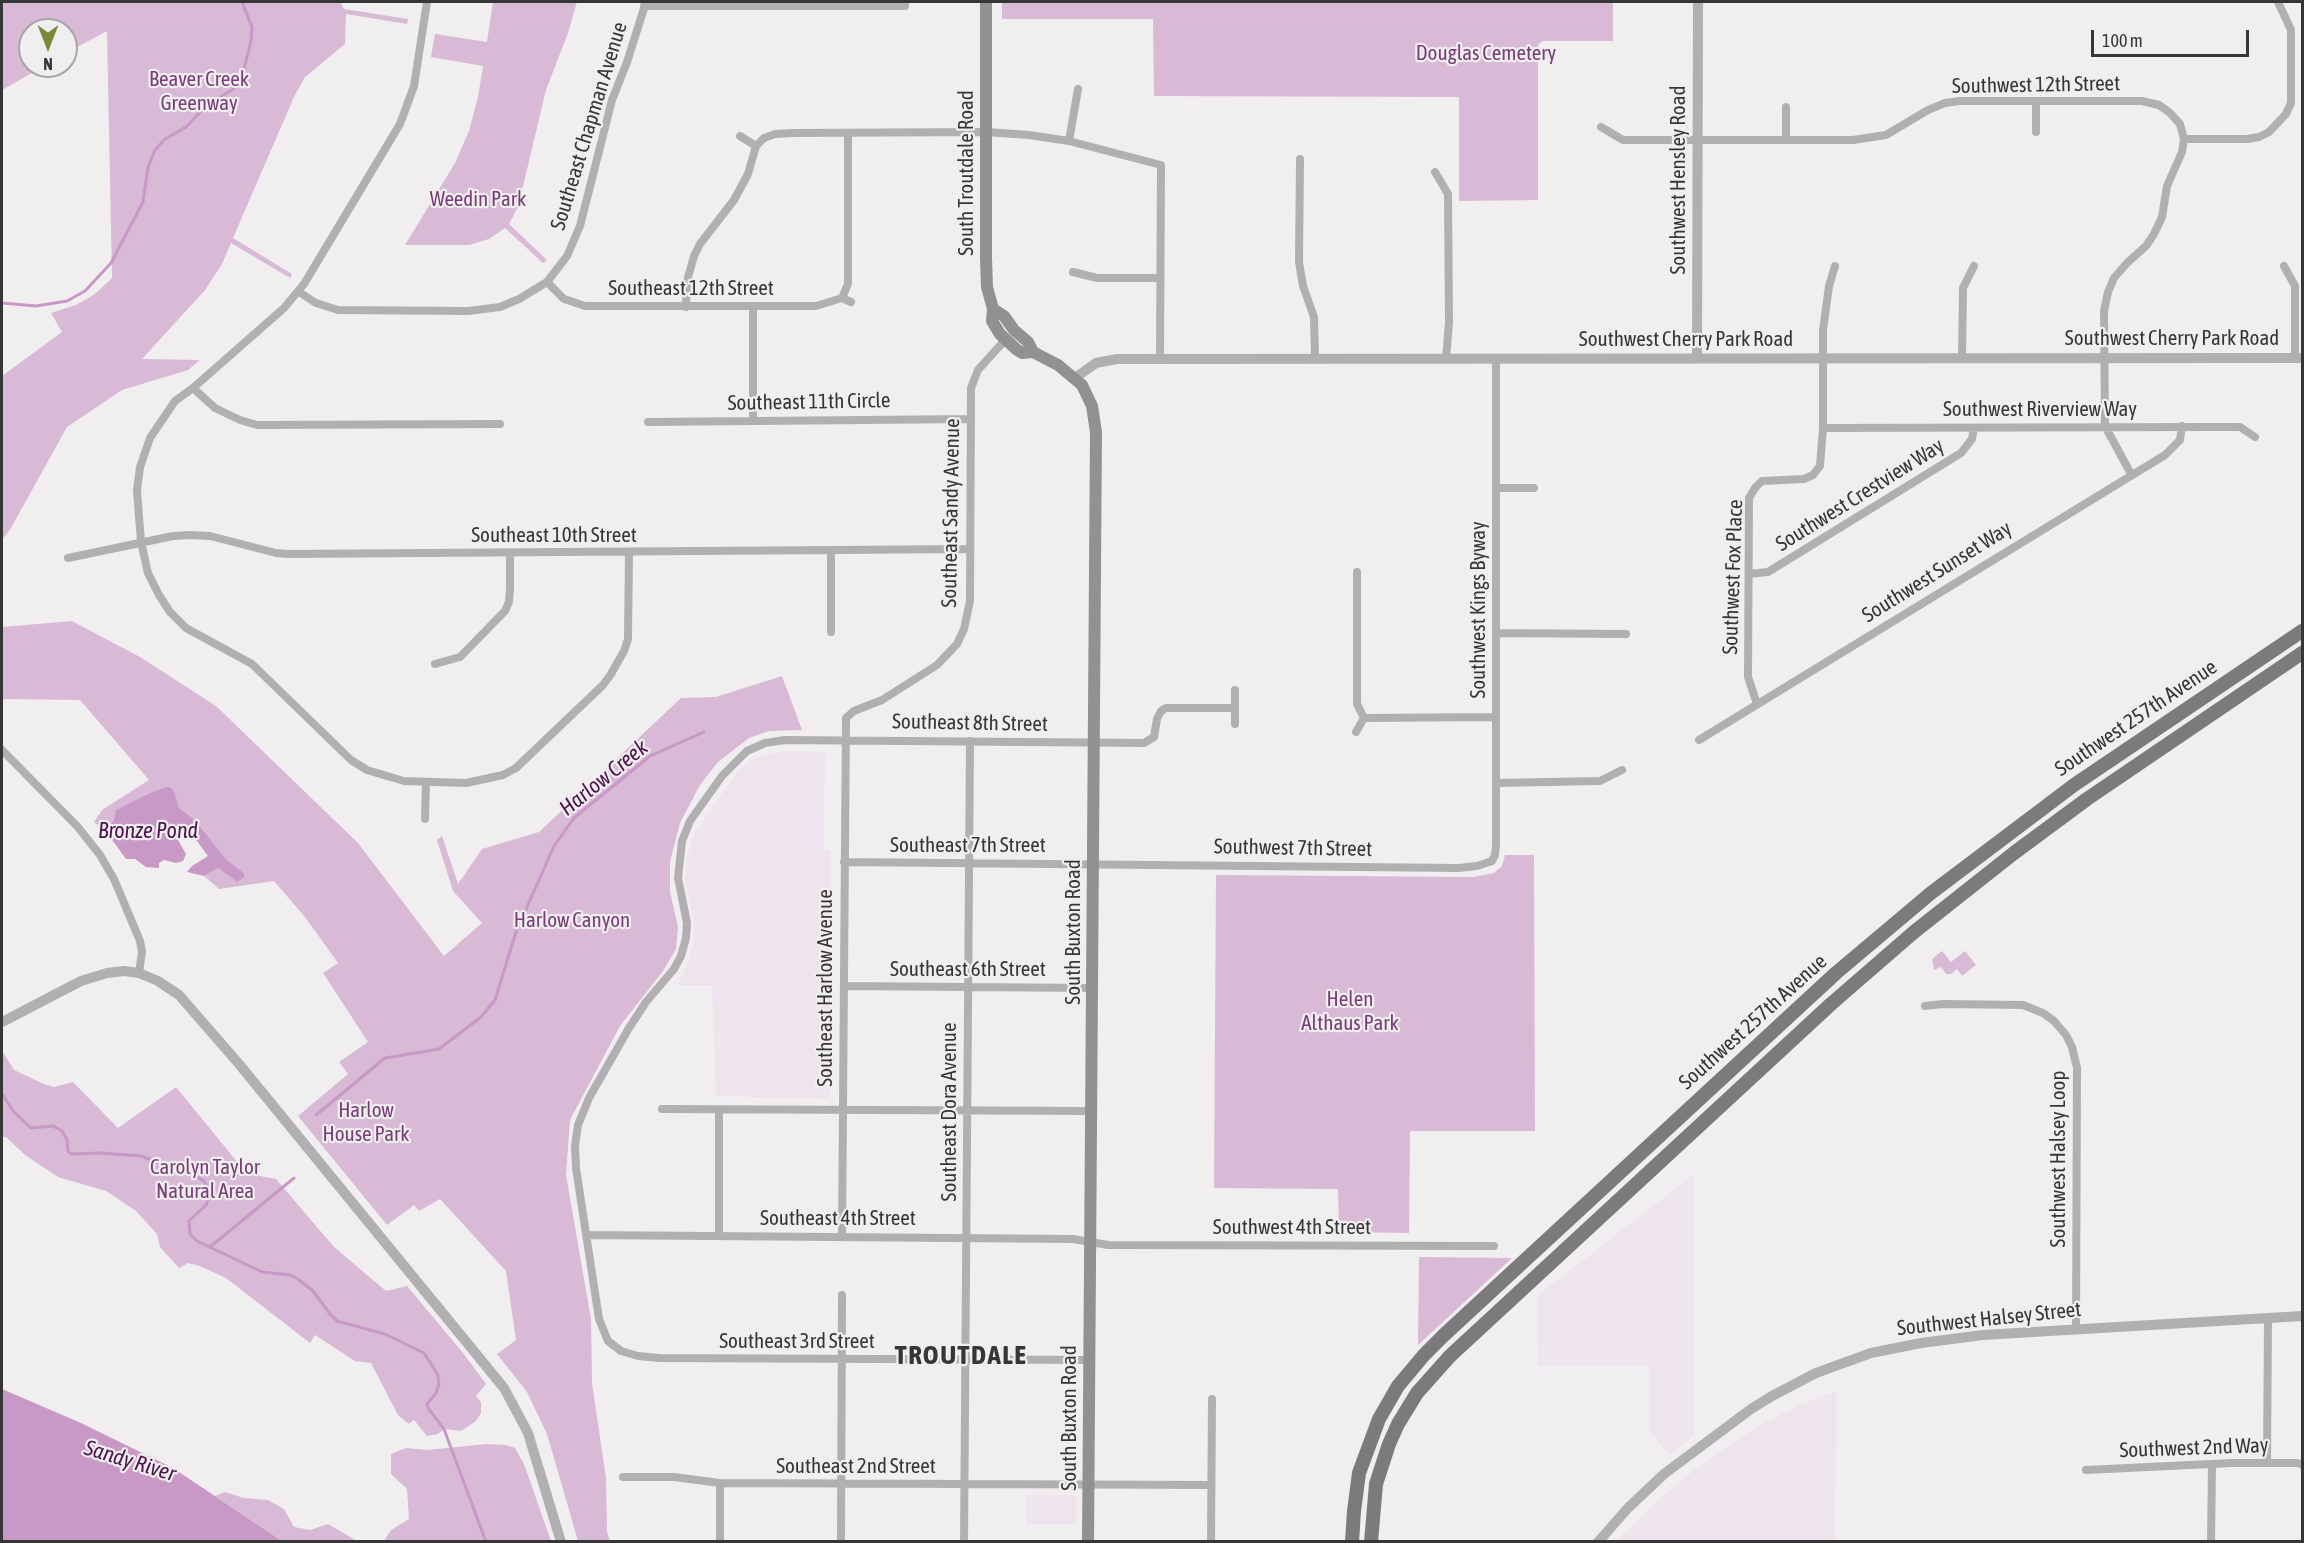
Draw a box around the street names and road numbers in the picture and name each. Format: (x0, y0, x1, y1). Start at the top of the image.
street label: Southeast Chapman Avenue (545, 19, 633, 233)
street label: Southwest 12th Street (1952, 71, 2120, 99)
street label: Southwest Hensley Road (1665, 86, 1691, 274)
street label: South Troutdale Road (953, 90, 979, 256)
street label: Southeast 12th Street (608, 275, 774, 301)
street label: Southwest Cherry Park Road (2065, 325, 2279, 351)
street label: Southwest Cherry Park Road (1579, 326, 1793, 352)
street label: Southeast 11th Circle (727, 388, 891, 416)
street label: Southwest Riverview Way (1943, 396, 2137, 422)
street label: Southeast Sandy Avenue (937, 418, 965, 608)
street label: Southwest Crestview Way (1771, 433, 1949, 557)
street label: Southwest Fox Place (1718, 499, 1748, 655)
street label: Southwest Sunset Way (1858, 516, 2016, 628)
street label: Southwest Kings Byway (1465, 521, 1491, 699)
street label: Southeast 10th Street (471, 522, 637, 548)
street label: Southwest 257th Avenue (2050, 654, 2222, 782)
street label: Southeast 8th Street (892, 709, 1048, 737)
street label: Southeast 7th Street (890, 832, 1046, 858)
street label: Southwest 7th Street (1214, 834, 1372, 862)
street label: South Buxton Road (1060, 859, 1086, 1005)
street label: Southeast Harlow Avenue (812, 889, 838, 1087)
street label: Southwest 257th Avenue (1674, 949, 1832, 1095)
street label: Southeast 6th Street (890, 956, 1046, 982)
street label: Southeast Dora Avenue (936, 1023, 962, 1201)
street label: Southwest Halsey Loop (2045, 1071, 2071, 1247)
street label: Southeast 4th Street (760, 1205, 916, 1231)
street label: Southwest 4th Street (1213, 1214, 1371, 1240)
street label: Southwest Halsey Street (1896, 1297, 2082, 1341)
street label: Southeast 3rd Street (719, 1328, 875, 1354)
street label: South Buxton Road (1056, 1345, 1082, 1491)
street label: Southwest 2nd Way (2119, 1433, 2269, 1463)
street label: Southeast 2nd Street (776, 1453, 936, 1479)

